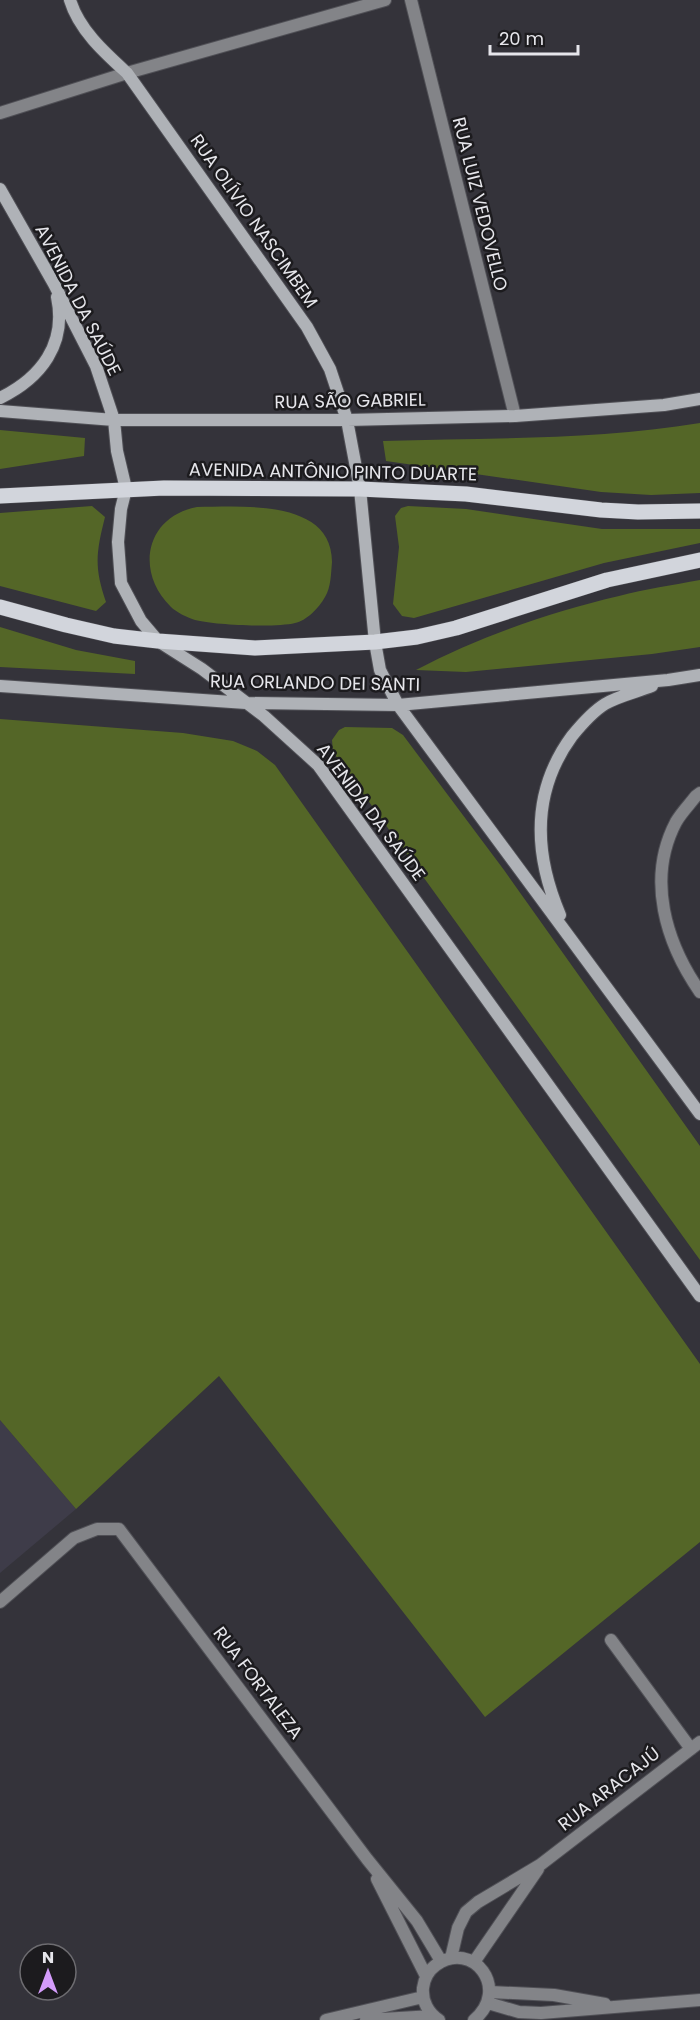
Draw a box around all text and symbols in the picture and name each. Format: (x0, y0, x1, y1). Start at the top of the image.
scale bar (490, 18, 578, 56)
text: 20 m (499, 26, 544, 51)
street label: RUA LUIZ VEDOVELLO (447, 114, 514, 293)
street label: RUA OLÍVIO NASCIMBEM (185, 129, 324, 313)
street label: AVENIDA DA SAÚDE (29, 220, 127, 380)
street label: RUA SÃO GABRIEL (274, 387, 426, 414)
street label: AVENIDA ANTÔNIO PINTO DUARTE (189, 456, 477, 487)
street label: RUA ORLANDO DEI SANTI (210, 668, 420, 697)
street label: AVENIDA DA SAÚDE (311, 738, 432, 886)
street label: RUA FORTALEZA (208, 1621, 309, 1744)
street label: RUA ARACAJÚ (553, 1741, 665, 1836)
north arrow (18, 1942, 78, 2002)
text: N (42, 1946, 54, 1969)

